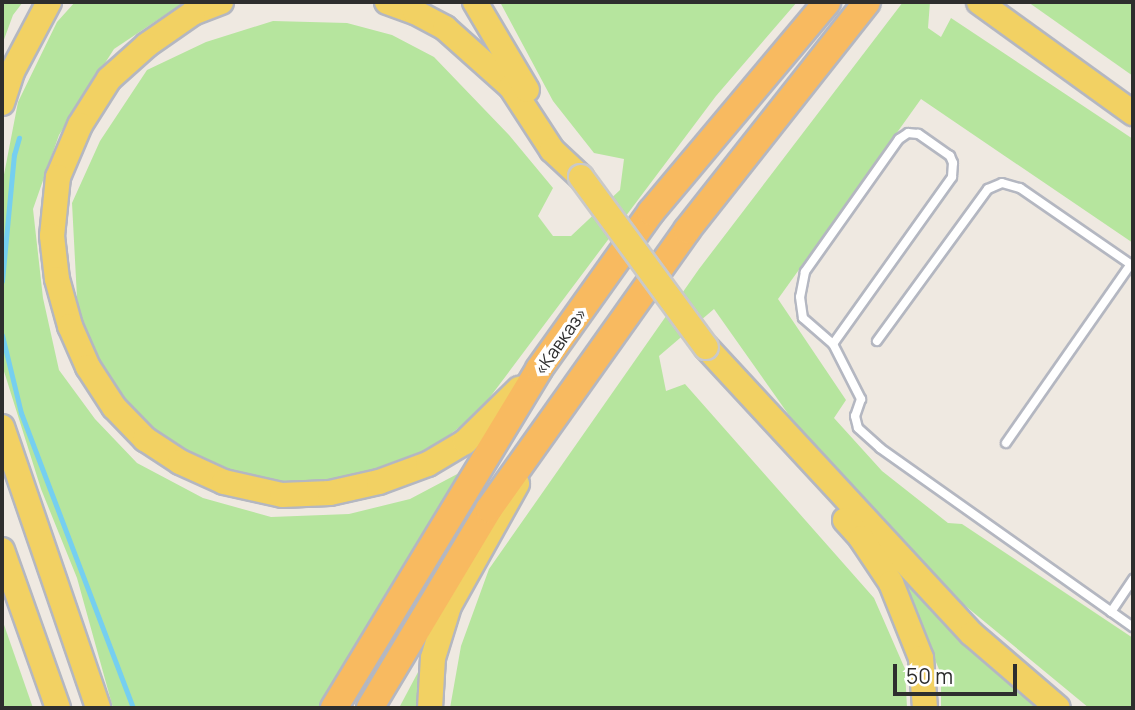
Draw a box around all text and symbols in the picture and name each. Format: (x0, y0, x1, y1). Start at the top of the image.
street label: «Кавказ» (529, 303, 591, 379)
scale bar (897, 650, 1021, 694)
text: 50 m (906, 662, 953, 690)

